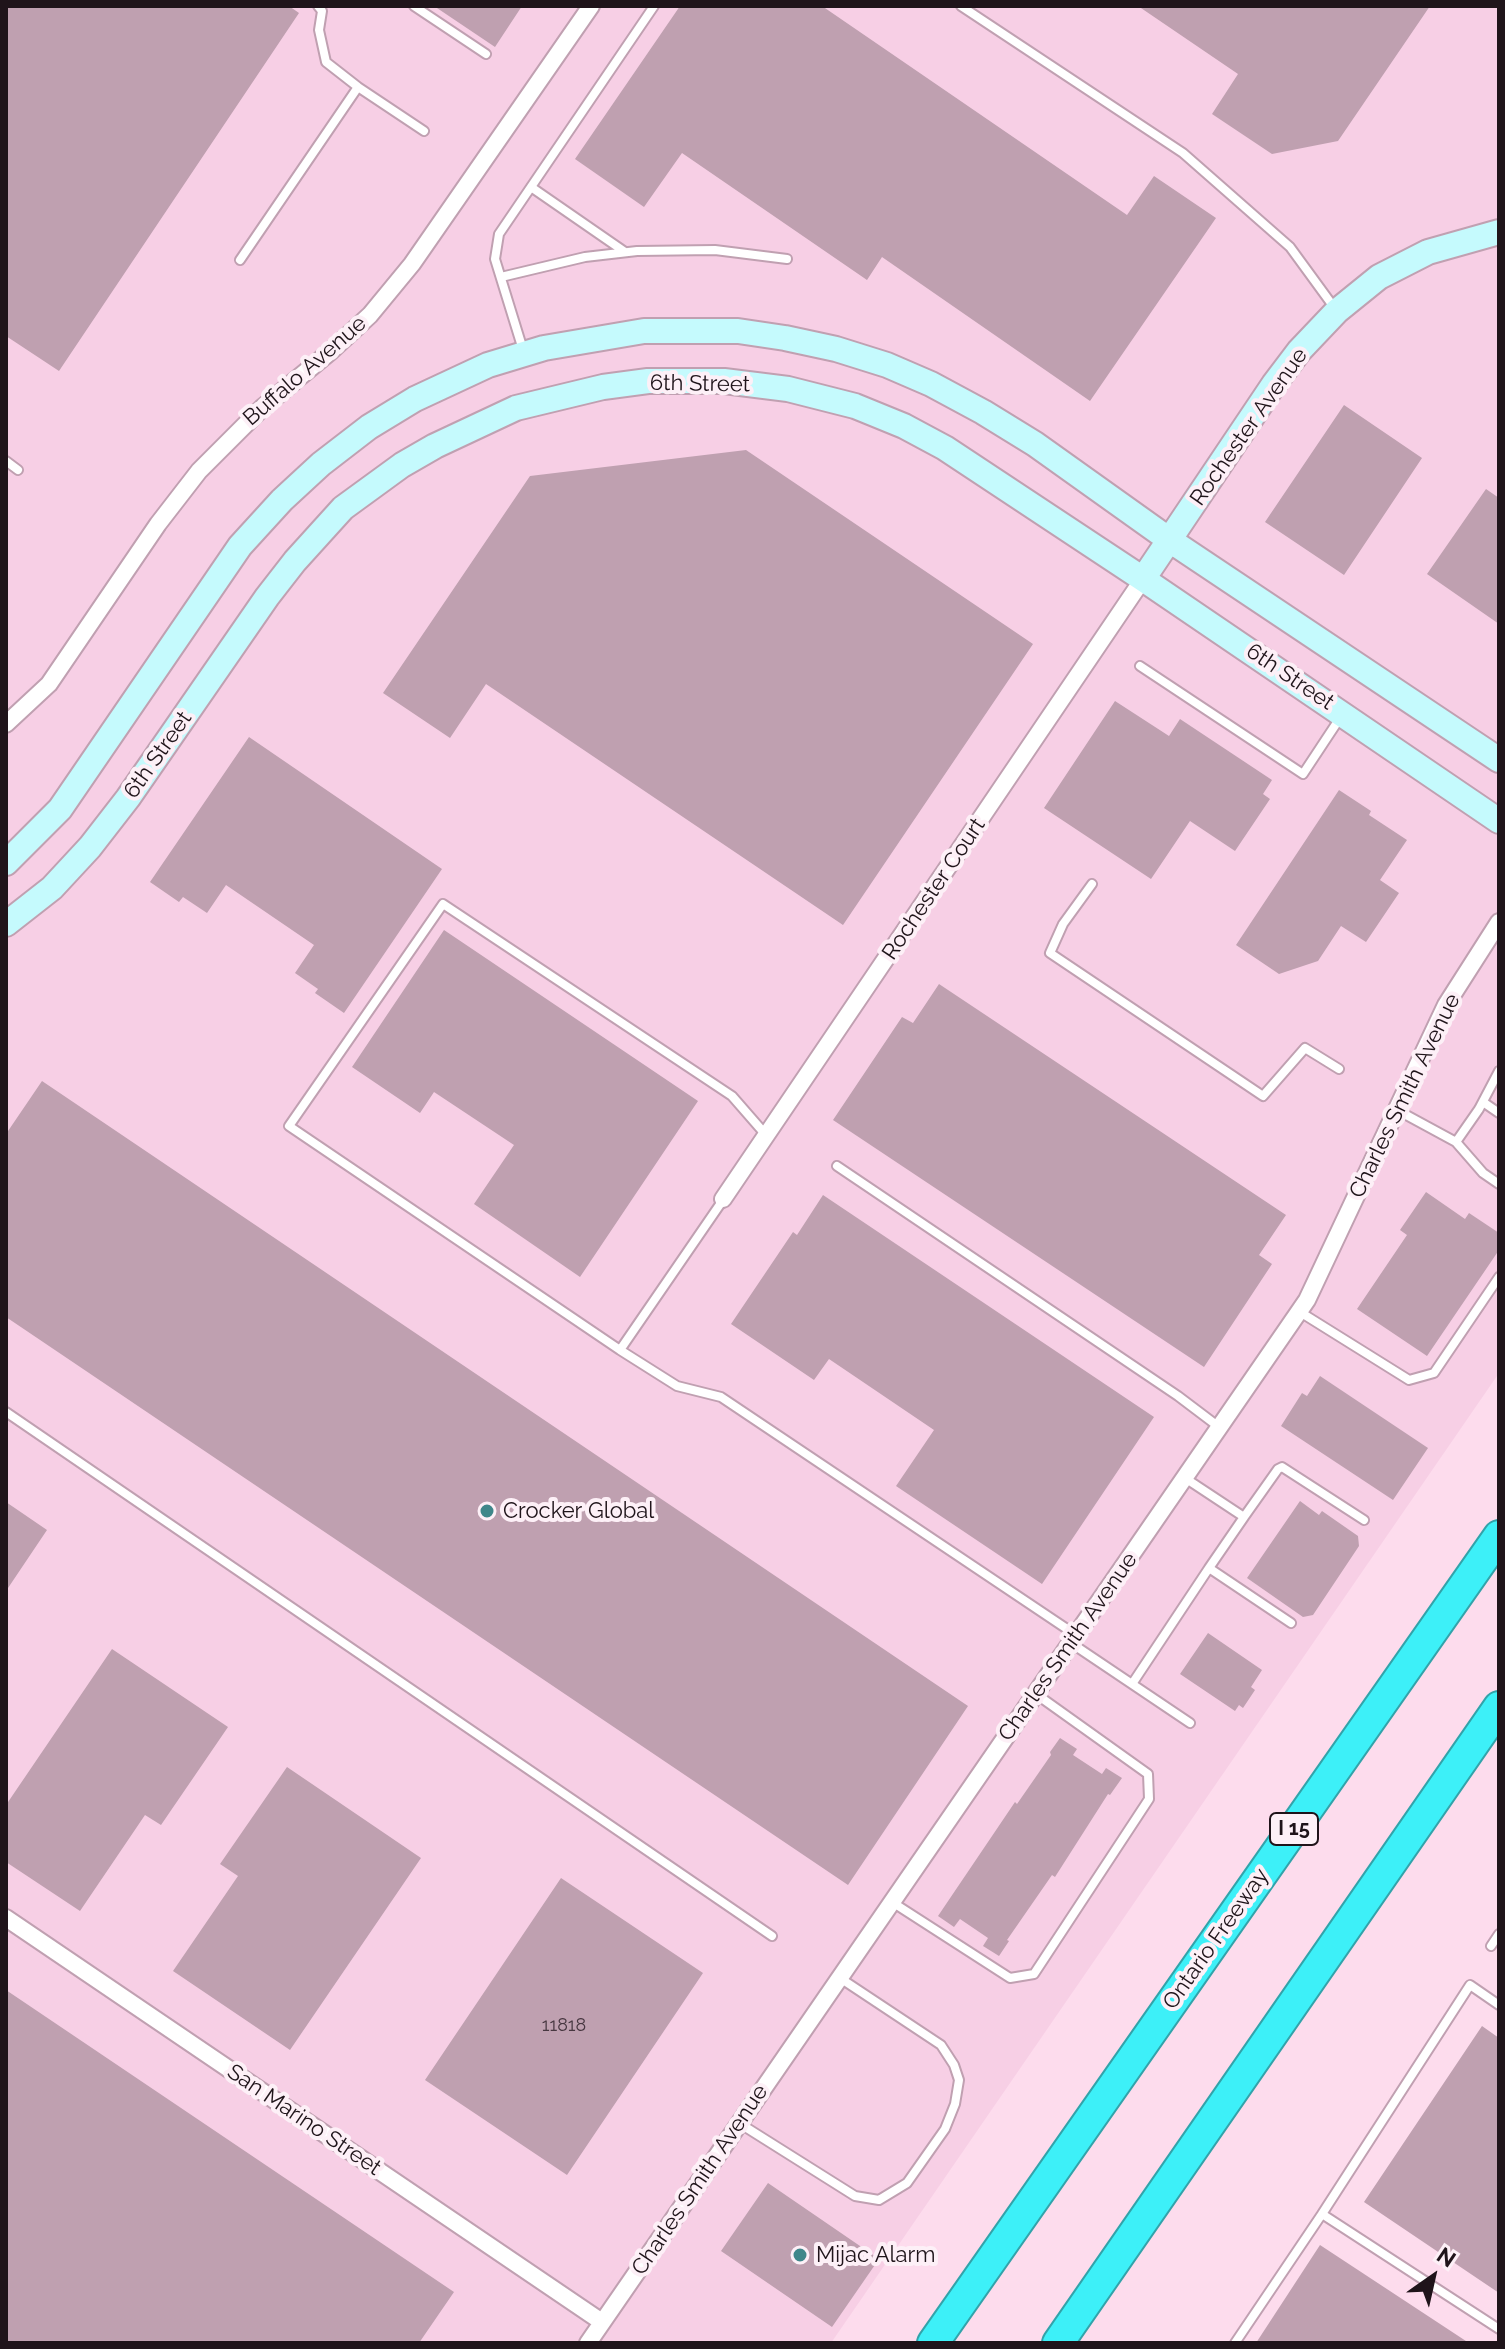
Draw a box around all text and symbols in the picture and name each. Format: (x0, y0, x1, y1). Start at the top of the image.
street label: Buffalo Avenue (238, 310, 372, 432)
street label: Rochester Avenue (1185, 343, 1313, 511)
street label: 6th Street (650, 370, 750, 398)
street label: 6th Street (1241, 638, 1339, 716)
street label: 6th Street (118, 706, 198, 804)
street label: Rochester Court (877, 813, 991, 965)
street label: Charles Smith Avenue (1344, 989, 1466, 1203)
place label: Crocker Global (503, 1498, 654, 1524)
marker: Crocker Global (478, 1502, 496, 1520)
street label: Charles Smith Avenue (993, 1548, 1143, 1746)
road number: I 15 (1270, 1813, 1318, 1845)
street label: Ontario Freeway (1158, 1863, 1274, 2015)
house number: 11818 (542, 2015, 586, 2037)
street label: San Marino Street (222, 2059, 386, 2181)
street label: Charles Smith Avenue (626, 2080, 774, 2280)
north arrow (1393, 2237, 1473, 2317)
place label: Mijac Alarm (816, 2242, 936, 2268)
text: N (1432, 2242, 1461, 2273)
marker: Mijac Alarm (791, 2246, 809, 2264)

